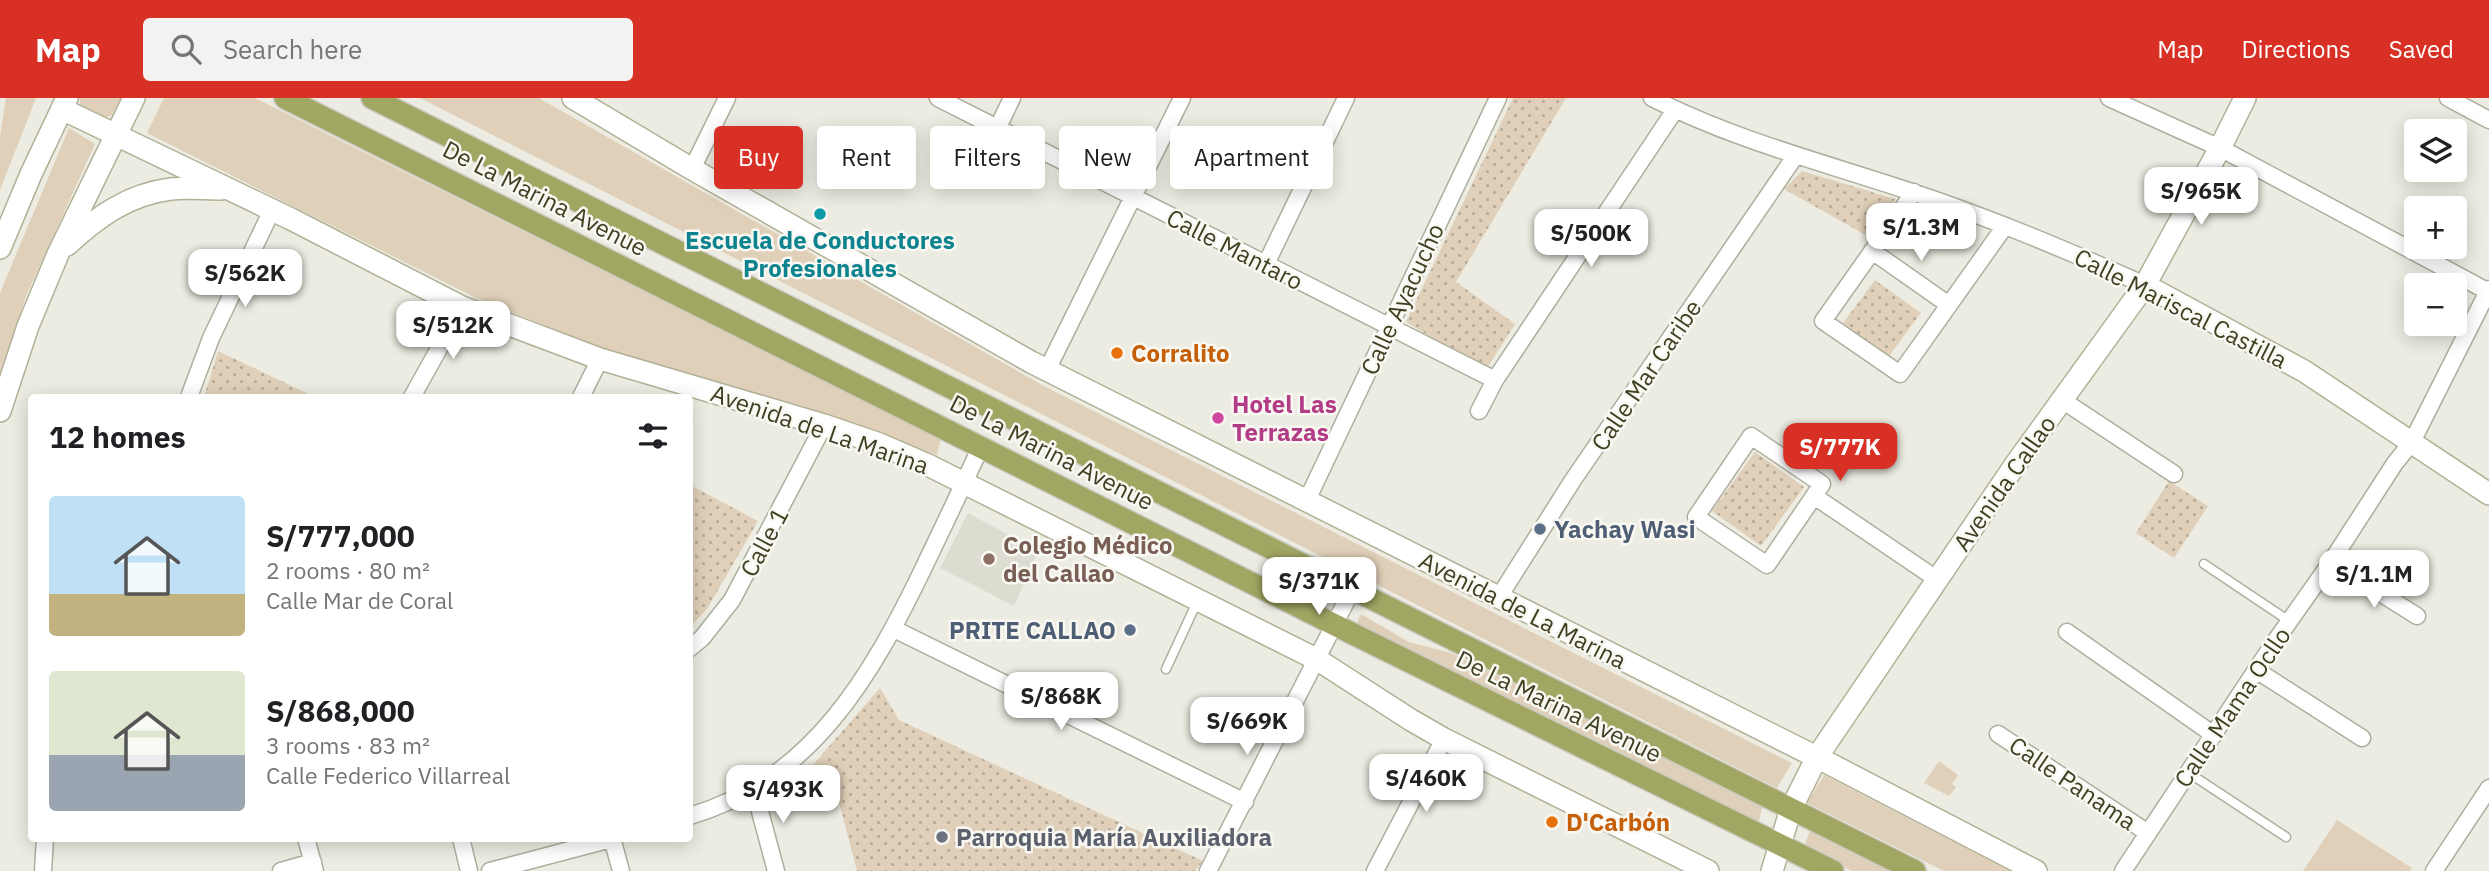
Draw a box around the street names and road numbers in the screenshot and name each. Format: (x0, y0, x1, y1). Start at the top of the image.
street label: De La Marina Avenue (438, 133, 652, 263)
street label: Calle Mantaro (1161, 201, 1309, 297)
street label: Calle Ayacucho (1353, 218, 1451, 380)
street label: Calle Mariscal Castilla (2069, 240, 2293, 376)
street label: Calle Mar Caribe (1584, 293, 1708, 457)
street label: Avenida de La Marina (707, 377, 933, 481)
street label: De La Marina Avenue (945, 387, 1159, 517)
street label: Avenida Callao (1945, 409, 2063, 557)
street label: Calle 1 (733, 502, 795, 582)
street label: Avenida de La Marina (1414, 544, 1632, 676)
street label: Calle Mama Ocllo (2167, 621, 2297, 793)
street label: De La Marina Avenue (1451, 642, 1667, 770)
street label: Calle Panama (2003, 729, 2143, 837)

